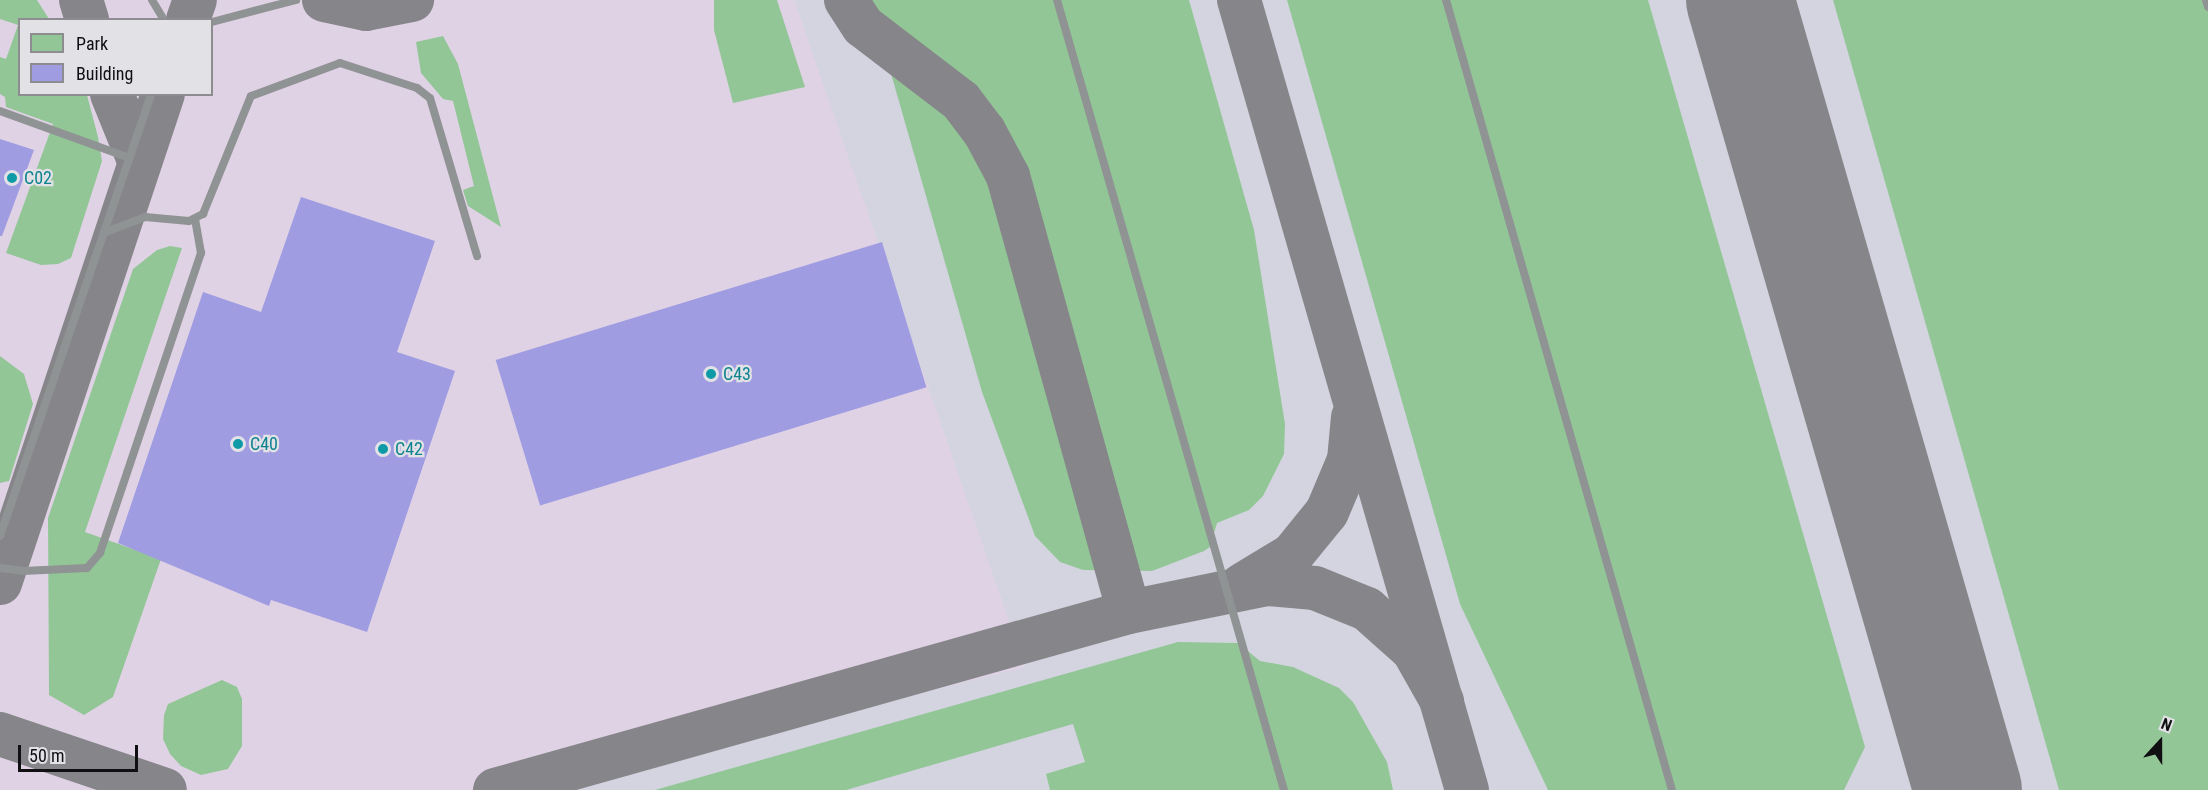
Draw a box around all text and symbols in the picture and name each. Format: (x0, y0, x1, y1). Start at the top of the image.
legend (18, 18, 213, 96)
text: Park (76, 33, 108, 54)
text: Building (76, 63, 133, 84)
place label: C02 (24, 167, 52, 189)
marker: C02 (5, 171, 19, 185)
place label: C43 (723, 363, 751, 385)
marker: C43 (704, 367, 718, 381)
place label: C40 (250, 433, 278, 455)
marker: C40 (231, 437, 245, 451)
place label: C42 (395, 438, 423, 460)
marker: C42 (376, 442, 390, 456)
north arrow (2130, 712, 2190, 772)
text: N (2159, 714, 2175, 735)
scale bar (21, 733, 141, 771)
text: 50 m (29, 745, 64, 766)

